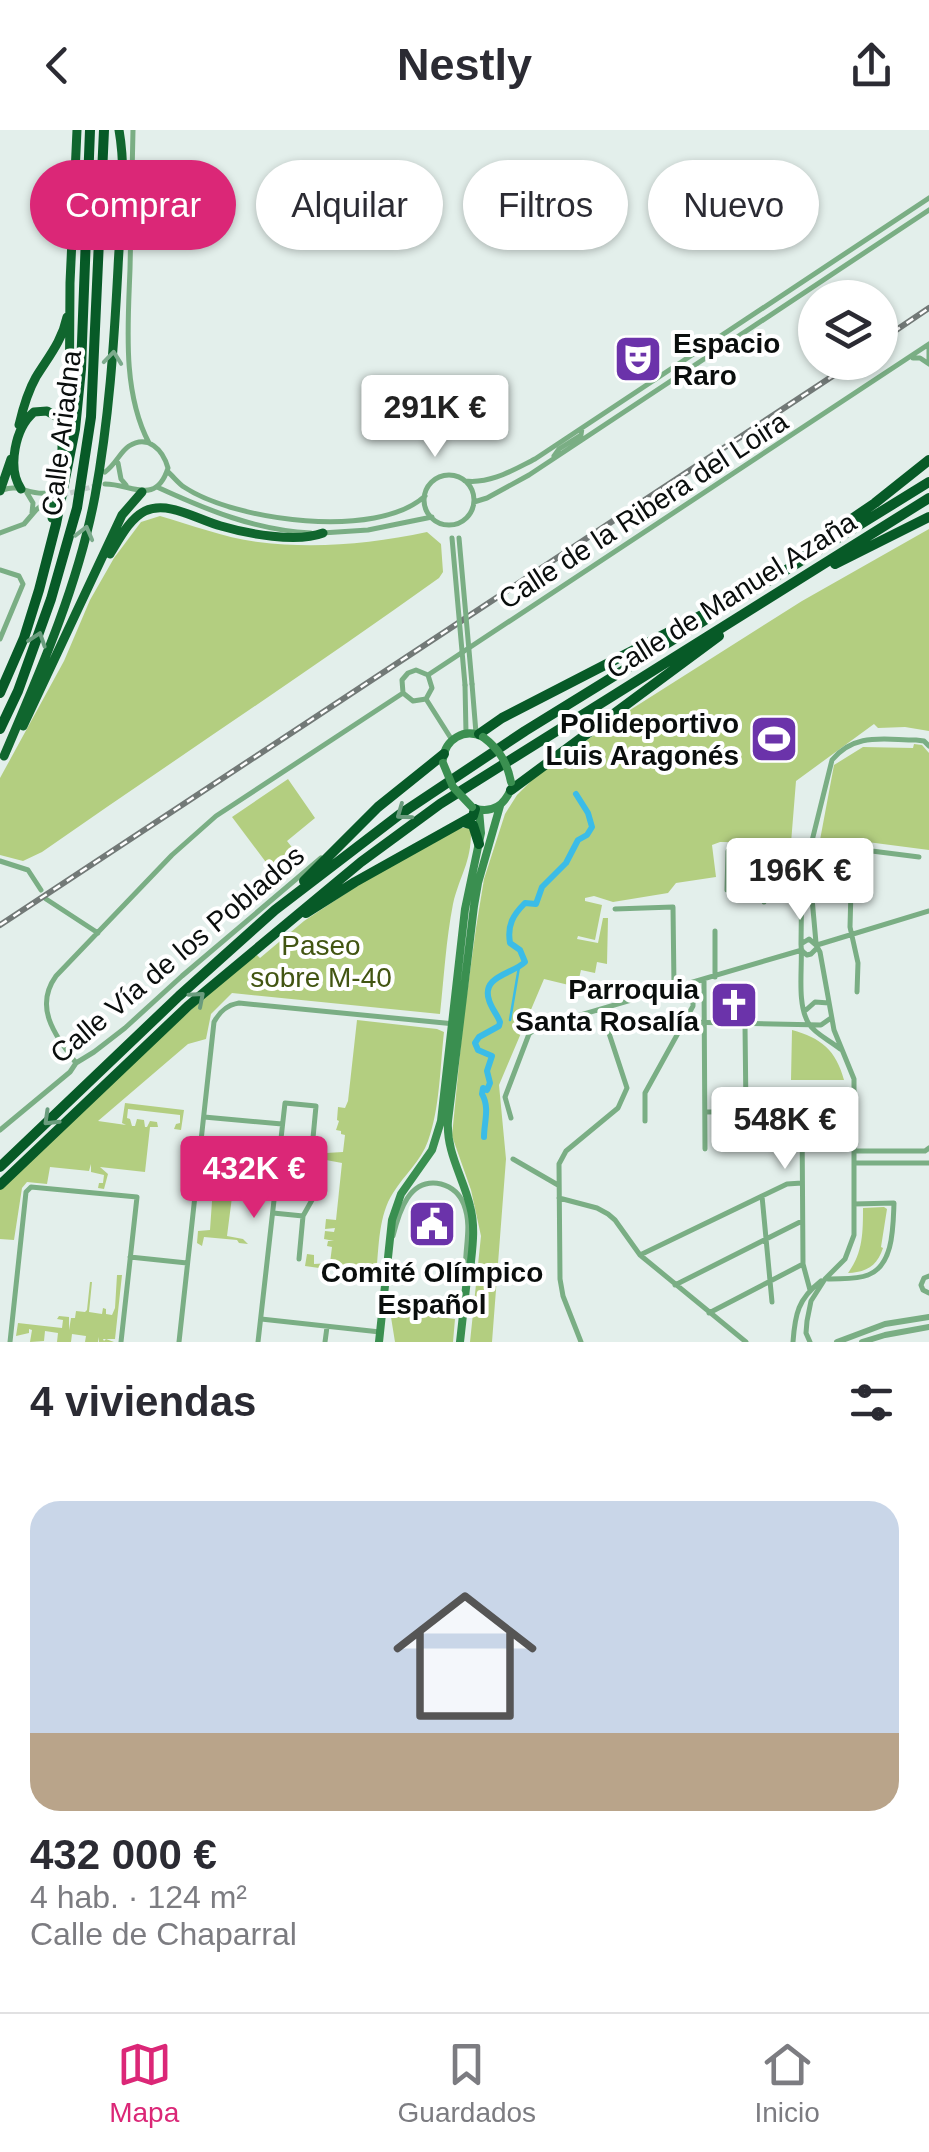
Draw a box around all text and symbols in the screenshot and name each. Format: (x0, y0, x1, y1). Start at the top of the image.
icon: back (30, 38, 85, 93)
icon: share (844, 38, 899, 93)
text: Nestly (397, 39, 532, 90)
chip: Comprar (30, 160, 236, 250)
chip: Alquilar (256, 160, 443, 250)
chip: Filtros (463, 160, 628, 250)
chip: Nuevo (648, 160, 819, 250)
map controls (798, 280, 898, 380)
button: layers (798, 280, 898, 380)
place label: Espacio Raro (673, 328, 780, 391)
theatre icon: Espacio Raro (612, 333, 664, 385)
street label: Calle Ariadna (36, 348, 87, 518)
one-way arrow (102, 350, 124, 366)
pin: 291K € (354, 375, 516, 460)
text: 291K € (383, 389, 487, 425)
street label: Calle de la Ribera del Loira (493, 405, 794, 615)
street label: Calle de Manuel Azaña (601, 506, 862, 685)
one-way arrow (74, 525, 95, 542)
one-way arrow (26, 631, 46, 648)
place label: Polideportivo Luis Aragonés (546, 708, 739, 771)
sports icon: Polideportivo Luis Aragonés (748, 713, 800, 765)
one-way arrow (395, 801, 414, 820)
pin: 196K € (719, 838, 881, 923)
street label: Calle Vía de los Poblados (45, 839, 310, 1069)
text: 196K € (748, 852, 852, 888)
park label: Paseo sobre M-40 (250, 930, 392, 993)
place label: Parroquia Santa Rosalía (515, 974, 699, 1037)
church icon: Parroquia Santa Rosalía (708, 979, 760, 1031)
one-way arrow (186, 991, 204, 1009)
pin: 548K € (704, 1087, 866, 1172)
text: 548K € (733, 1101, 837, 1137)
one-way arrow (43, 1107, 62, 1125)
pin: 432K € (173, 1136, 335, 1221)
text: 432K € (202, 1150, 306, 1186)
public building icon: Comité Olímpico Español (406, 1198, 458, 1250)
place label: Comité Olímpico Español (321, 1257, 543, 1320)
icon: filters (844, 1375, 899, 1430)
text: 4 viviendas (30, 1378, 256, 1425)
icon: home (375, 1566, 555, 1746)
text: 432 000 € (30, 1831, 217, 1878)
text: 4 hab. · 124 m² (30, 1879, 247, 1915)
text: Calle de Chaparral (30, 1916, 297, 1952)
tab: Mapa (109, 2037, 179, 2129)
tab: Guardados (398, 2037, 536, 2129)
tab: Inicio (754, 2037, 820, 2129)

